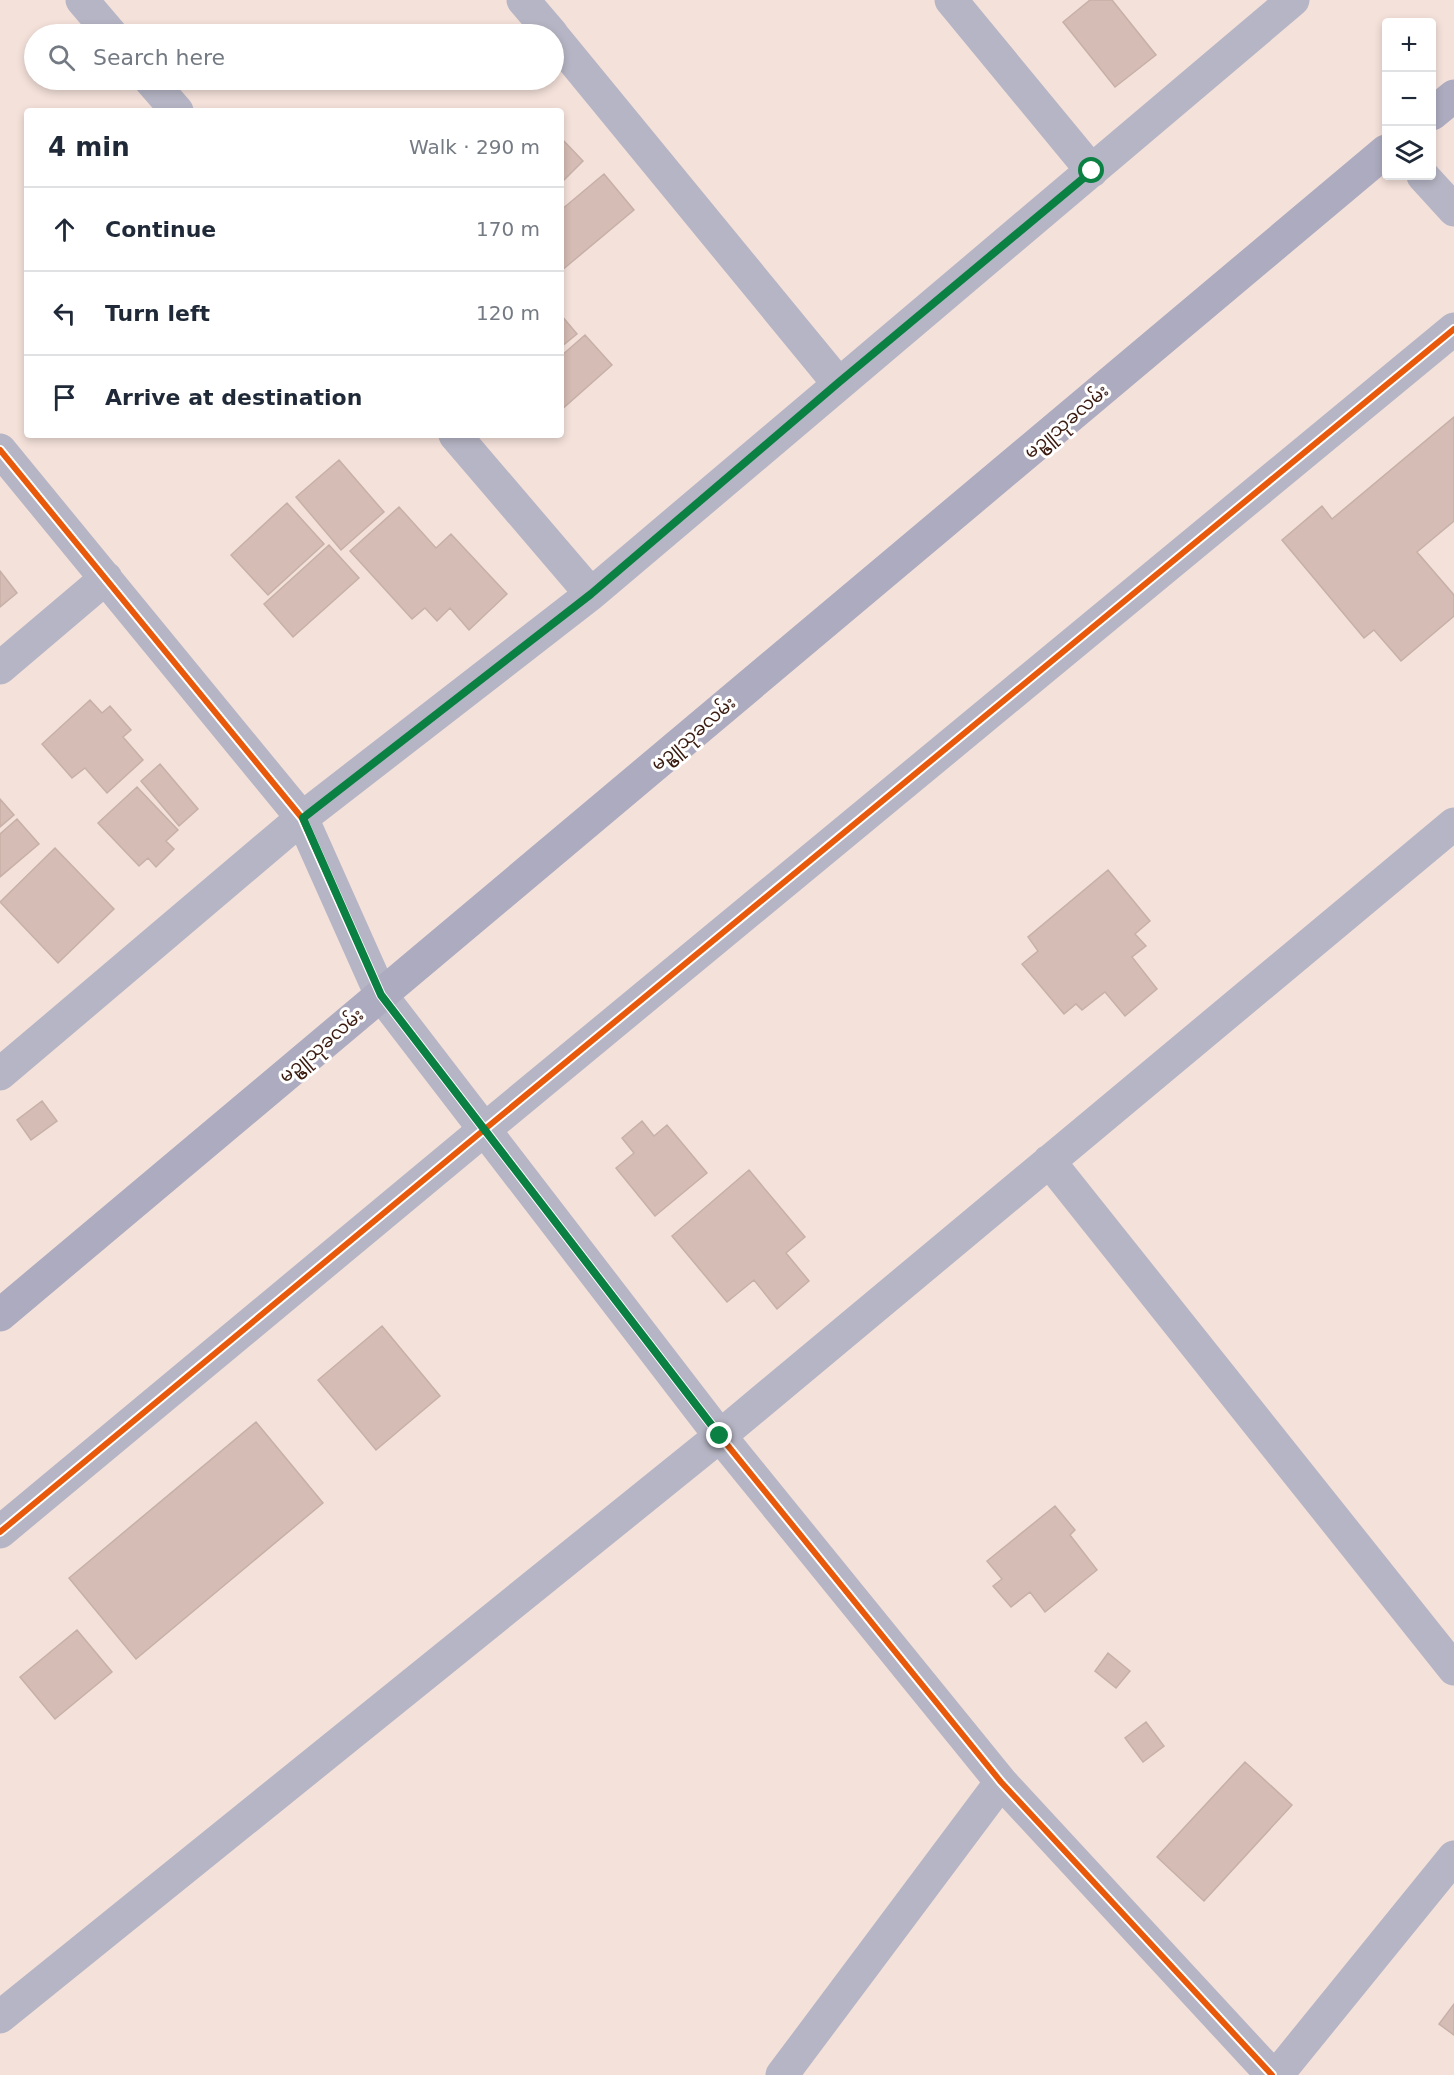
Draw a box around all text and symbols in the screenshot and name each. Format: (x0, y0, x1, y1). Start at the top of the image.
map controls (1382, 18, 1436, 180)
button: + (1382, 18, 1436, 72)
search box (24, 24, 564, 90)
icon: search (45, 41, 78, 74)
text: Search here (93, 45, 225, 70)
button: − (1382, 72, 1436, 126)
button: layers (1382, 126, 1436, 180)
text: 4 min (48, 132, 130, 162)
text: Walk · 290 m (409, 135, 540, 159)
route start (1078, 157, 1104, 183)
icon: ahead (48, 213, 81, 246)
text: Continue (105, 217, 216, 242)
text: 170 m (476, 217, 540, 241)
icon: left (48, 297, 81, 330)
text: Turn left (105, 301, 210, 326)
text: 120 m (476, 301, 540, 325)
street label: မဥ္ဇူသုခလမ်း (1018, 378, 1116, 466)
icon: arrive (48, 381, 81, 414)
text: Arrive at destination (105, 385, 362, 410)
street label: မဥ္ဇူသုခလမ်း (645, 690, 743, 778)
street label: မဥ္ဇူသုခလမ်း (273, 1002, 371, 1090)
route end (706, 1422, 732, 1448)

